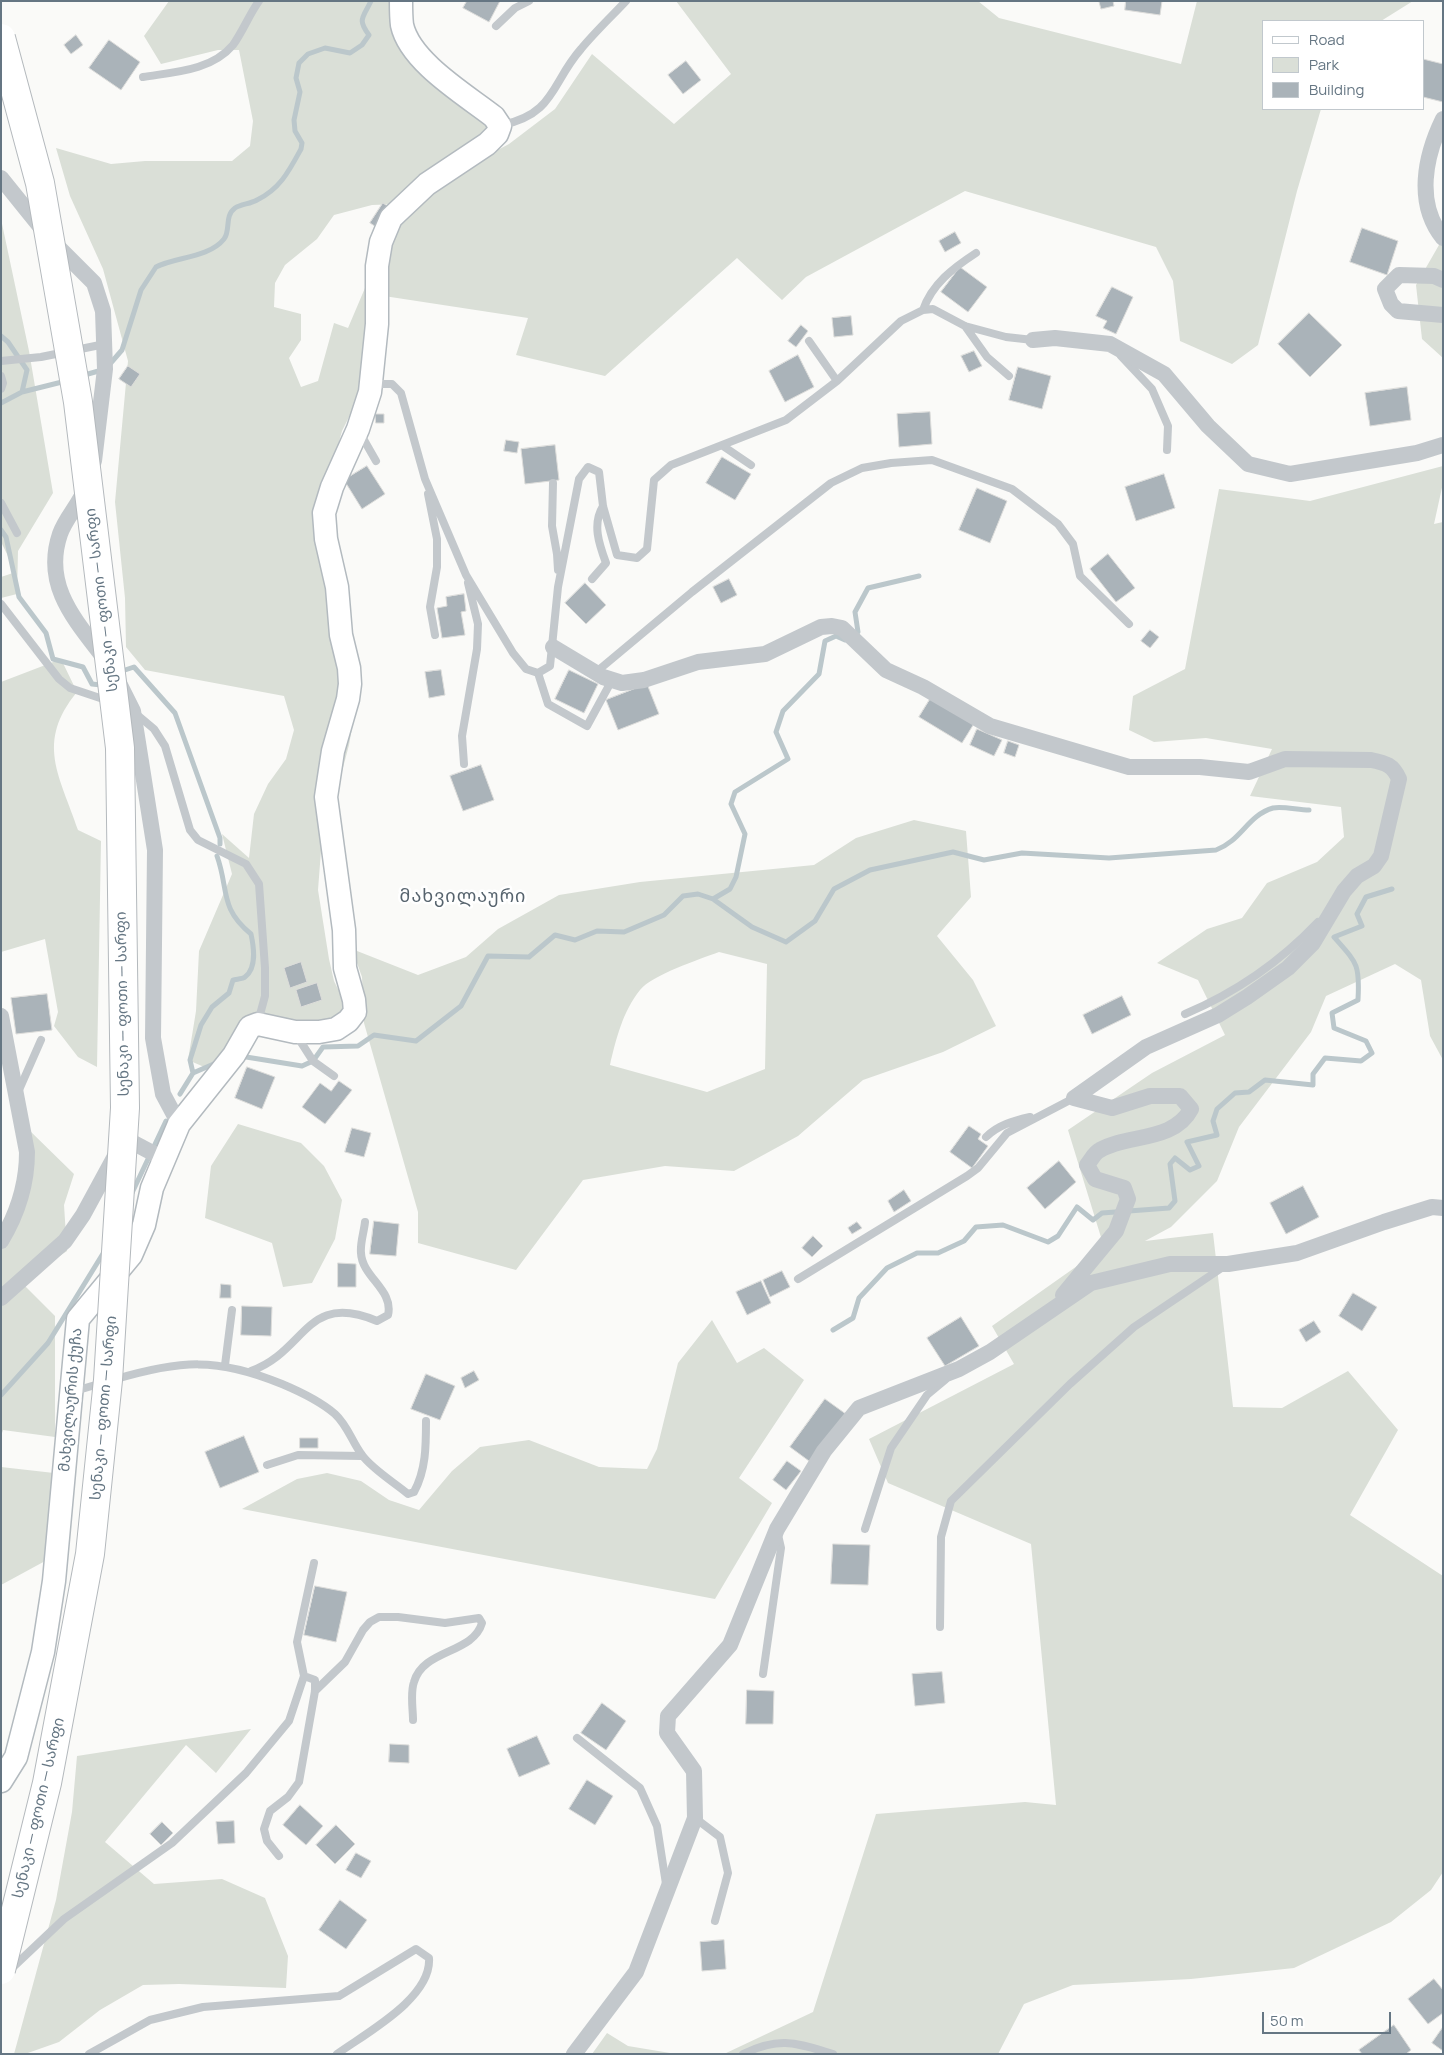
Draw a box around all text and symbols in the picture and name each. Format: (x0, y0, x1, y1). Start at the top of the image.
legend (1262, 20, 1424, 110)
text: Road (1309, 29, 1345, 50)
text: Park (1309, 54, 1339, 75)
text: Building (1309, 79, 1364, 100)
street label: სენაკი — ფოთი — სარფი (82, 507, 122, 693)
district label: მახვილაური (398, 886, 528, 908)
street label: სენაკი — ფოთი — სარფი (112, 911, 134, 1097)
street label: სენაკი — ფოთი — სარფი (87, 1315, 121, 1501)
street label: მახვილაურის ქუჩა (56, 1327, 86, 1473)
street label: სენაკი — ფოთი — სარფი (9, 1716, 69, 1900)
scale bar (1264, 2002, 1393, 2034)
text: 50 m (1270, 2010, 1304, 2031)

